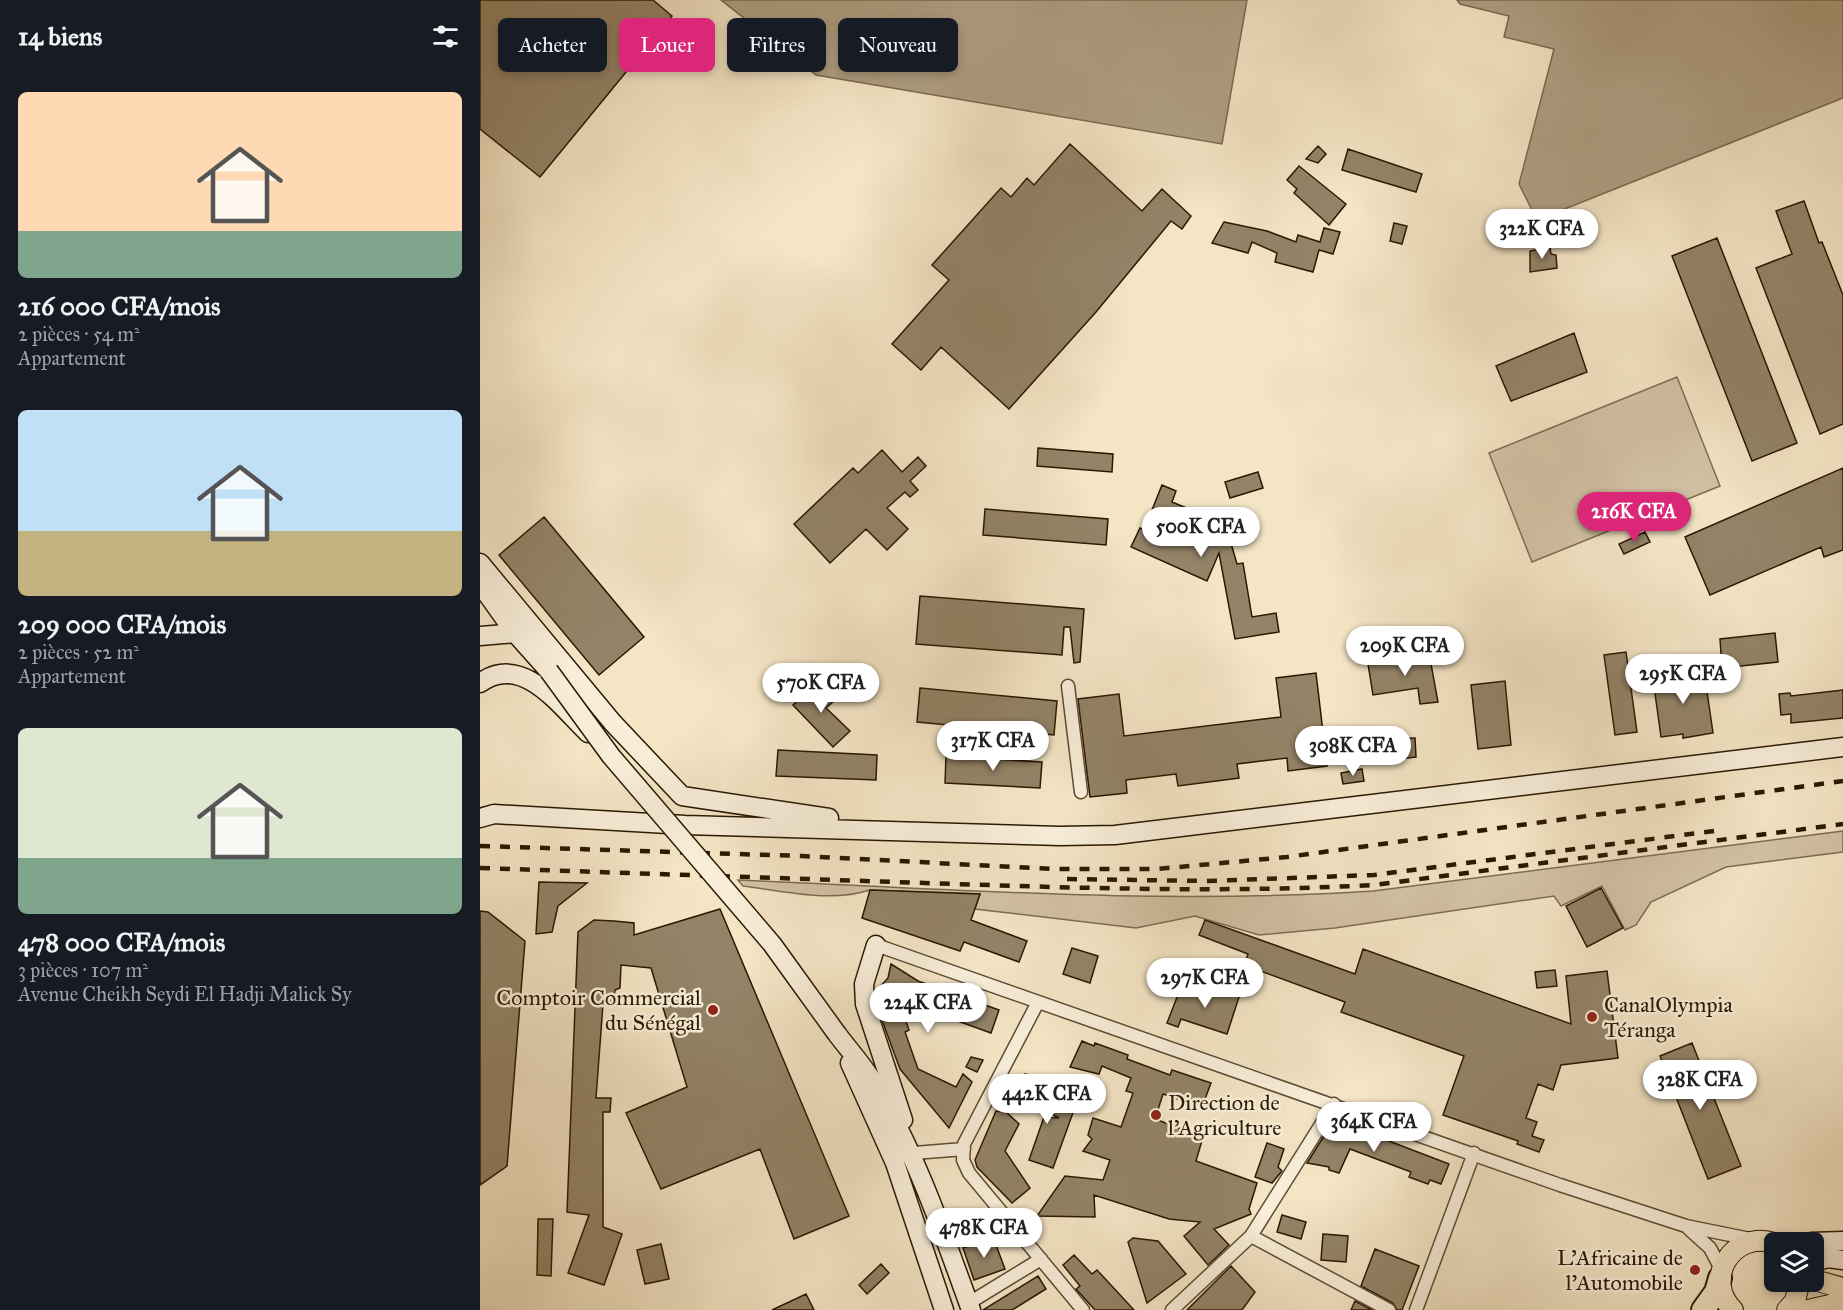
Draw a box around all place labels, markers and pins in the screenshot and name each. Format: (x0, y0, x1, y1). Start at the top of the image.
pin: 322K CFA (1480, 209, 1604, 260)
pin: 216K CFA (1572, 492, 1696, 543)
pin: 500K CFA (1139, 507, 1263, 558)
pin: 209K CFA (1343, 626, 1467, 677)
pin: 295K CFA (1621, 654, 1745, 705)
pin: 570K CFA (759, 663, 883, 714)
pin: 317K CFA (931, 721, 1055, 772)
pin: 308K CFA (1291, 726, 1415, 777)
pin: 297K CFA (1143, 958, 1267, 1009)
pin: 224K CFA (866, 983, 990, 1034)
place label: Comptoir Commercial du Sénégal (496, 984, 701, 1036)
place label: CanalOlympia Téranga (1604, 991, 1734, 1043)
marker: Comptoir Commercial du Sénégal (706, 1003, 720, 1017)
marker: CanalOlympia Téranga (1585, 1010, 1599, 1024)
pin: 328K CFA (1638, 1060, 1762, 1111)
pin: 442K CFA (985, 1074, 1109, 1125)
place label: Direction de l'Agriculture (1168, 1089, 1281, 1141)
pin: 364K CFA (1312, 1102, 1436, 1153)
marker: Direction de l'Agriculture (1149, 1108, 1163, 1122)
pin: 478K CFA (922, 1208, 1046, 1259)
place label: L'Africaine de l'Automobile (1557, 1244, 1683, 1296)
marker: L'Africaine de l'Automobile (1688, 1263, 1702, 1277)

